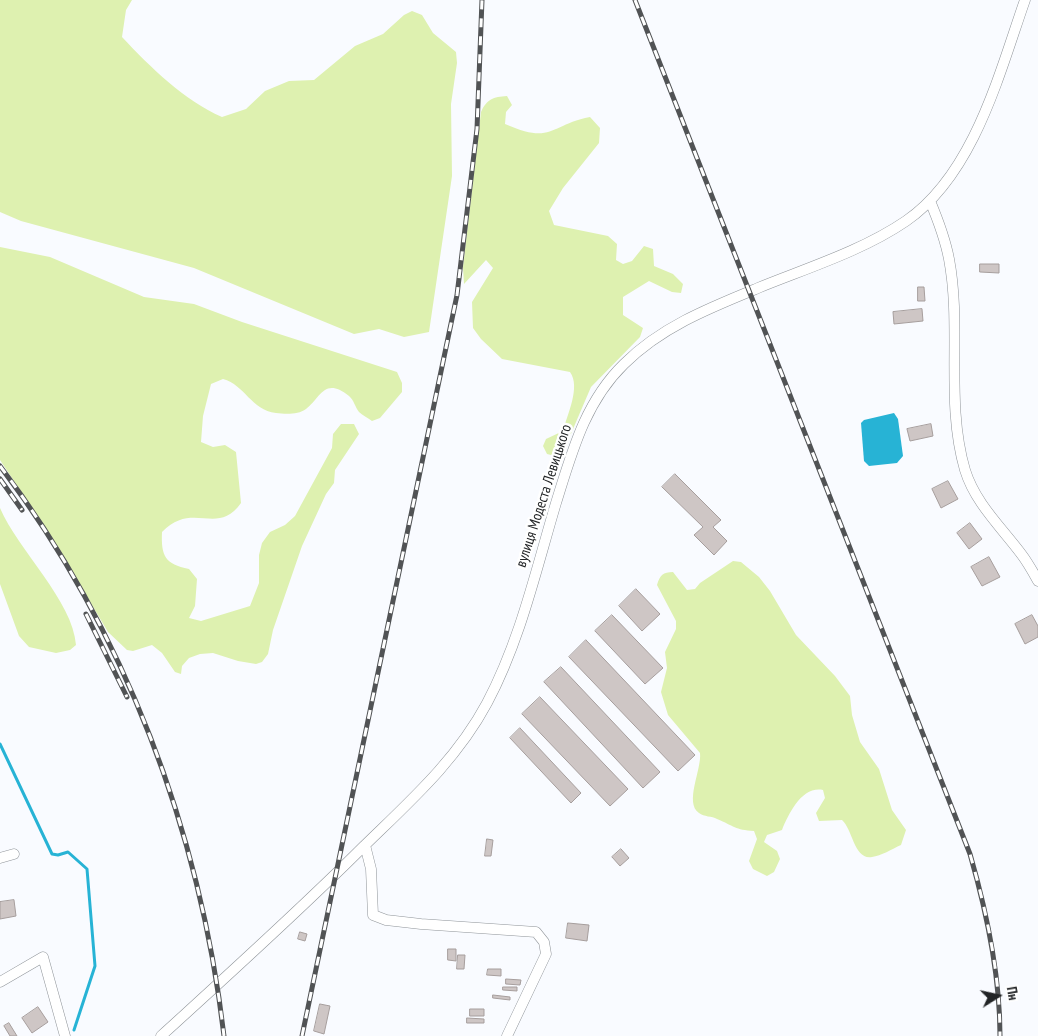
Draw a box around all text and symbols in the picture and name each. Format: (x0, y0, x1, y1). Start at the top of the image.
street label: вулиця Модеста Левицького (512, 422, 576, 570)
north arrow (973, 971, 1023, 1021)
text: Пн (1003, 985, 1023, 1002)

